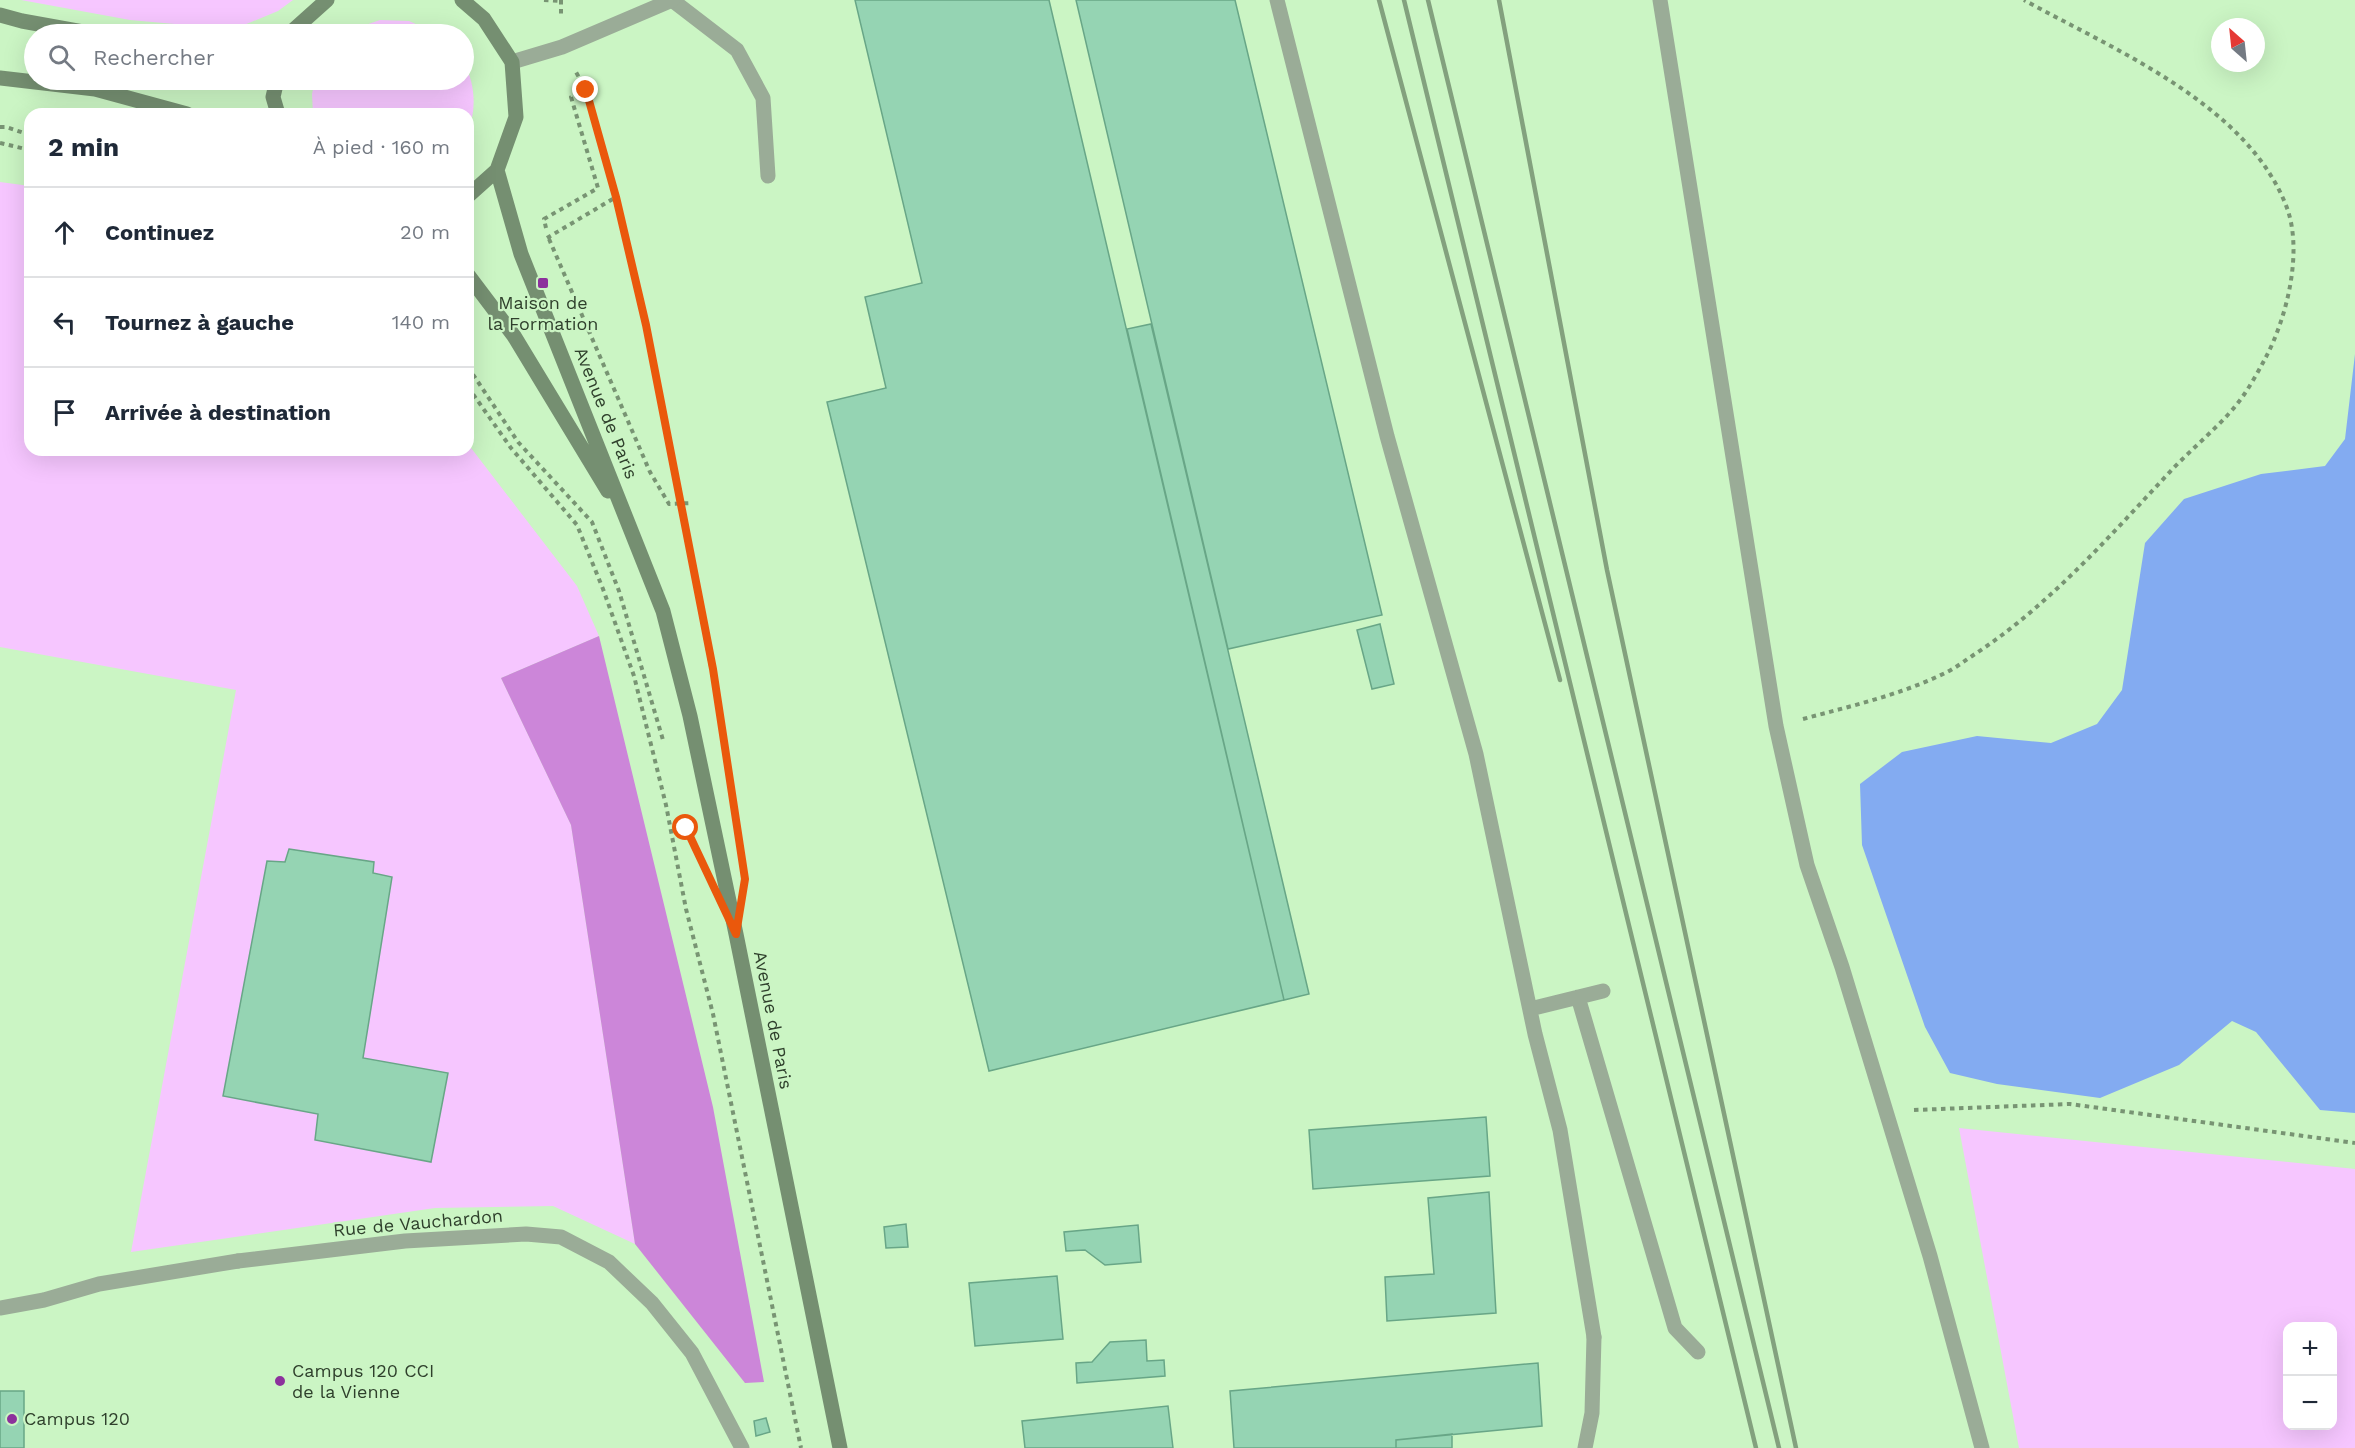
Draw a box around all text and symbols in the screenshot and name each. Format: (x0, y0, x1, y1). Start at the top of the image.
north arrow (2211, 18, 2265, 72)
search box (24, 24, 474, 90)
icon: search (45, 41, 78, 74)
text: Rechercher (93, 45, 215, 70)
route end (572, 76, 598, 102)
text: 2 min (48, 132, 119, 162)
text: À pied · 160 m (313, 135, 450, 159)
icon: ahead (48, 216, 81, 249)
text: Continuez (105, 220, 214, 245)
text: 20 m (400, 220, 450, 244)
marker: Maison de la Formation (536, 276, 550, 290)
place label: Maison de la Formation (488, 292, 598, 334)
icon: left (48, 306, 81, 339)
text: Tournez à gauche (105, 310, 294, 335)
text: 140 m (392, 310, 450, 334)
street label: Avenue de Paris (570, 344, 642, 482)
icon: arrive (48, 396, 81, 429)
text: Arrivée à destination (105, 400, 331, 425)
route start (672, 814, 698, 840)
street label: Avenue de Paris (750, 949, 797, 1091)
street label: Rue de Vauchardon (332, 1205, 504, 1240)
map controls (2283, 1322, 2337, 1430)
button: + (2283, 1322, 2337, 1376)
place label: Campus 120 CCI de la Vienne (292, 1360, 434, 1402)
marker: Campus 120 CCI de la Vienne (273, 1374, 287, 1388)
button: − (2283, 1376, 2337, 1430)
place label: Campus 120 (24, 1408, 130, 1429)
marker: Campus 120 (5, 1412, 19, 1426)

